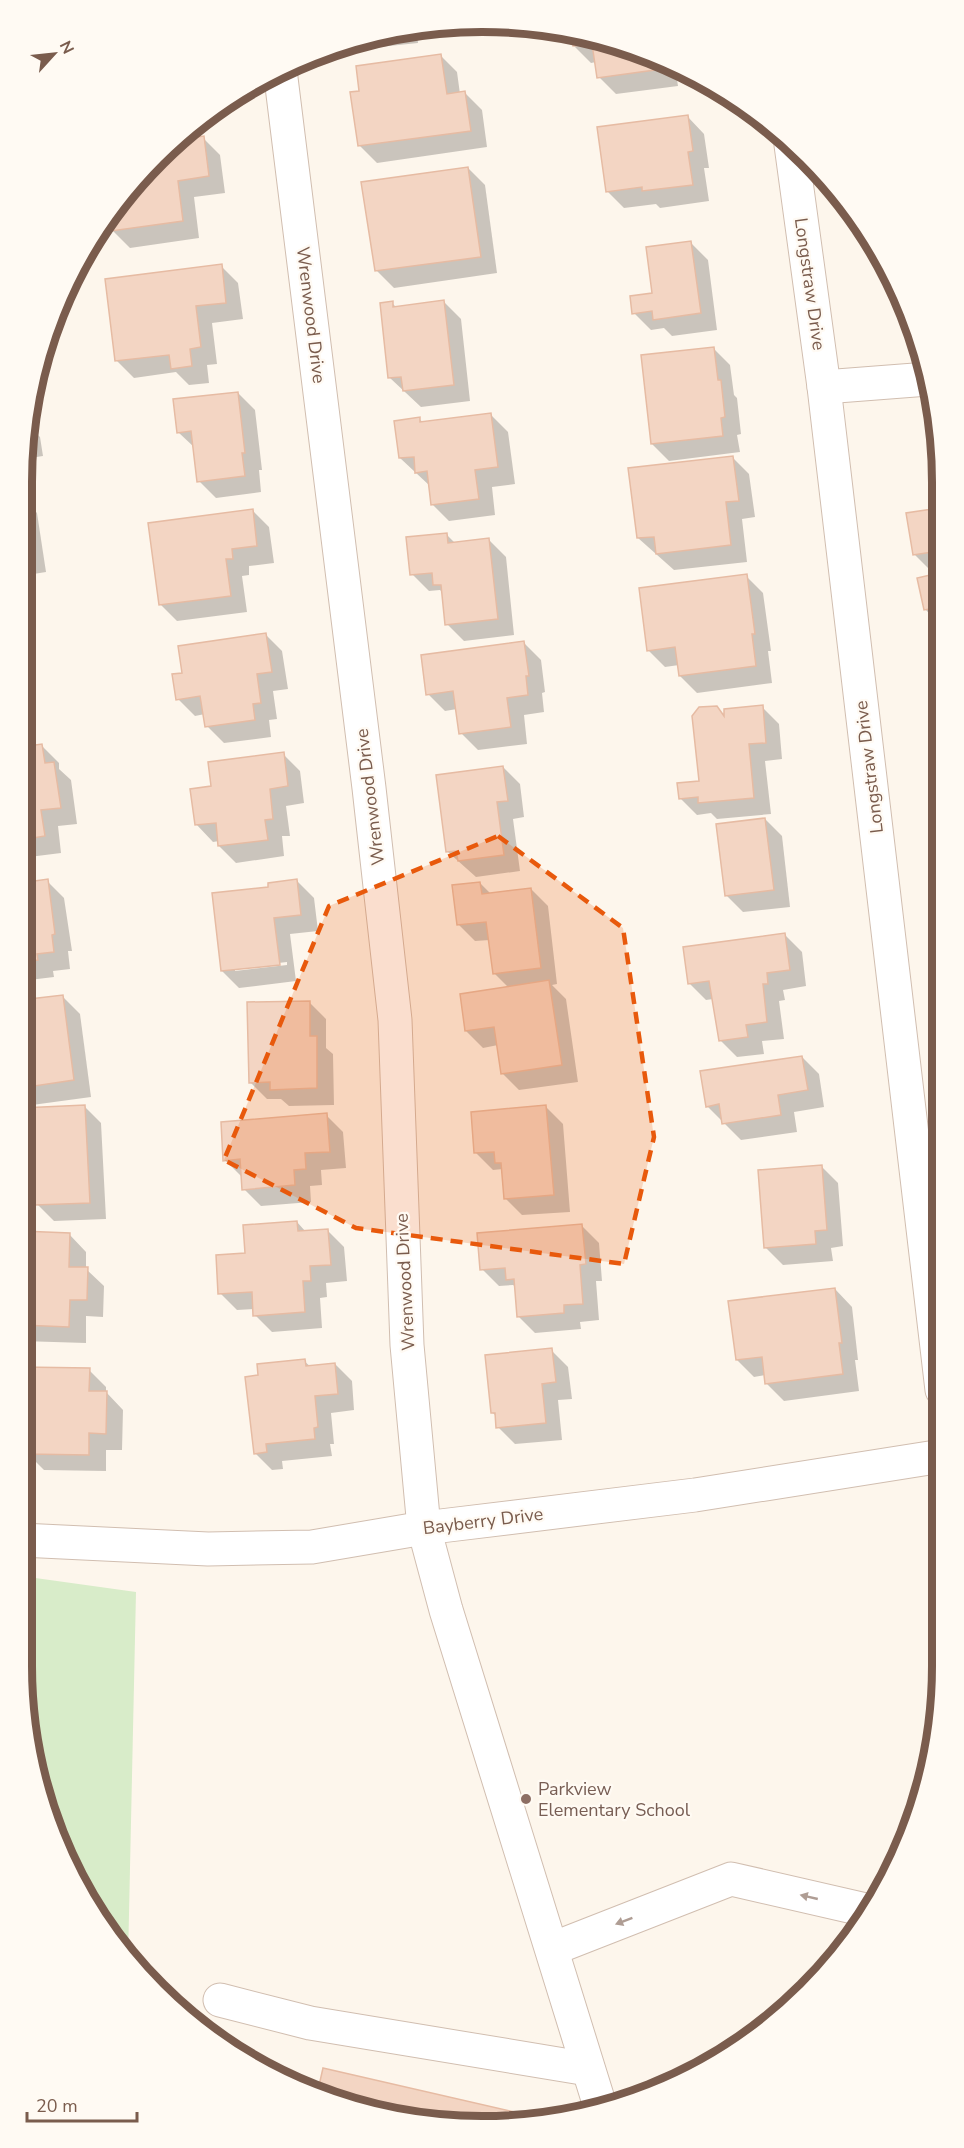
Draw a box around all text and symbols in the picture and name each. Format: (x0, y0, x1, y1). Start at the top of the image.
north arrow (24, 24, 84, 84)
text: N (54, 37, 79, 58)
street label: Longstraw Drive (789, 216, 831, 352)
street label: Wrenwood Drive (291, 245, 331, 385)
street label: Longstraw Drive (849, 699, 889, 835)
street label: Wrenwood Drive (350, 727, 390, 867)
street label: Wrenwood Drive (389, 1213, 421, 1351)
street label: Bayberry Drive (422, 1502, 544, 1540)
place label: Parkview Elementary School (538, 1777, 691, 1822)
marker: Parkview Elementary School (519, 1792, 533, 1806)
one-way arrow (799, 1892, 818, 1901)
one-way arrow (614, 1916, 632, 1926)
scale bar (27, 2085, 136, 2123)
text: 20 m (36, 2094, 78, 2118)

